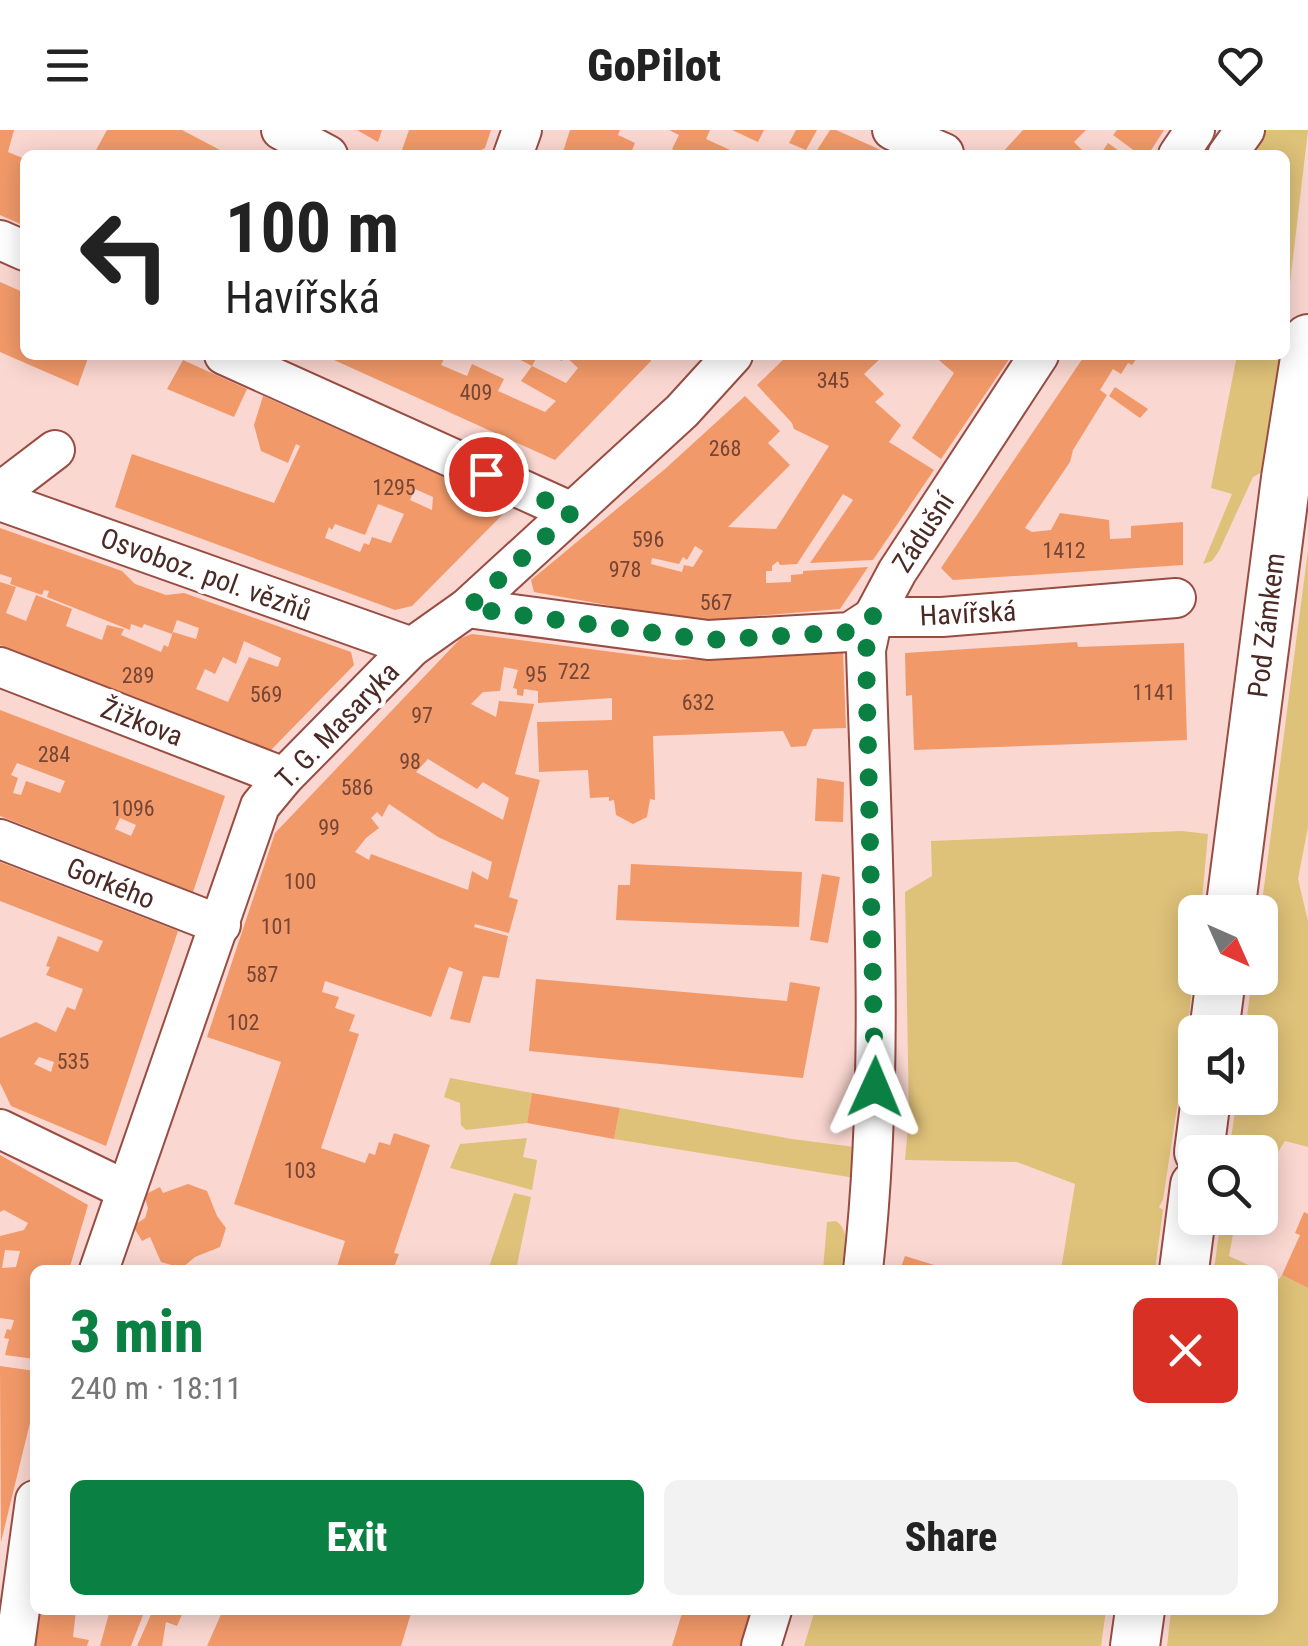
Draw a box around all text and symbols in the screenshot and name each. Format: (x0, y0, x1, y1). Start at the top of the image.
icon: menu (40, 38, 95, 93)
icon: heart (1213, 38, 1268, 93)
text: GoPilot (587, 39, 721, 92)
text: 100 m (225, 187, 399, 269)
icon: left (60, 190, 190, 320)
text: Havířská (225, 271, 380, 324)
house number: 345 (817, 368, 849, 393)
house number: 409 (460, 380, 492, 405)
pin (444, 432, 529, 517)
house number: 268 (709, 436, 741, 461)
icon: arrive (459, 447, 514, 502)
house number: 1295 (372, 475, 416, 500)
street label: Zádušní (886, 485, 962, 578)
street label: Osvoboz. pol. vězňů (96, 521, 316, 628)
house number: 596 (632, 527, 664, 552)
house number: 1412 (1042, 538, 1086, 563)
street label: Pod Zámkem (1241, 551, 1292, 699)
house number: 978 (609, 557, 641, 582)
house number: 567 (700, 590, 732, 615)
street label: Havířská (919, 594, 1017, 633)
street label: T. G. Masaryka (269, 655, 406, 795)
house number: 722 (558, 659, 590, 684)
house number: 95 (525, 662, 547, 687)
house number: 289 (122, 663, 154, 688)
house number: 1141 (1132, 680, 1176, 705)
house number: 569 (250, 682, 282, 707)
house number: 632 (682, 690, 714, 715)
street label: Žižkova (96, 692, 187, 753)
house number: 97 (411, 703, 433, 728)
house number: 284 (38, 742, 70, 767)
house number: 98 (399, 749, 421, 774)
house number: 586 (341, 775, 373, 800)
house number: 1096 (111, 796, 155, 821)
house number: 99 (318, 815, 340, 840)
street label: Gorkého (62, 851, 160, 916)
house number: 100 (284, 869, 316, 894)
north arrow (1178, 895, 1278, 995)
map controls (1178, 895, 1278, 1235)
house number: 101 (261, 914, 293, 939)
house number: 587 (246, 962, 278, 987)
house number: 102 (227, 1010, 259, 1035)
button: sound (1178, 1015, 1278, 1115)
position arrow (823, 1035, 927, 1139)
house number: 535 (57, 1049, 89, 1074)
button: search (1178, 1135, 1278, 1235)
house number: 103 (284, 1158, 316, 1183)
text: 3 min (70, 1296, 204, 1367)
button: close (1133, 1298, 1238, 1403)
text: 240 m · 18:11 (70, 1369, 242, 1407)
button: Exit (70, 1480, 644, 1595)
button: Share (664, 1480, 1238, 1595)

